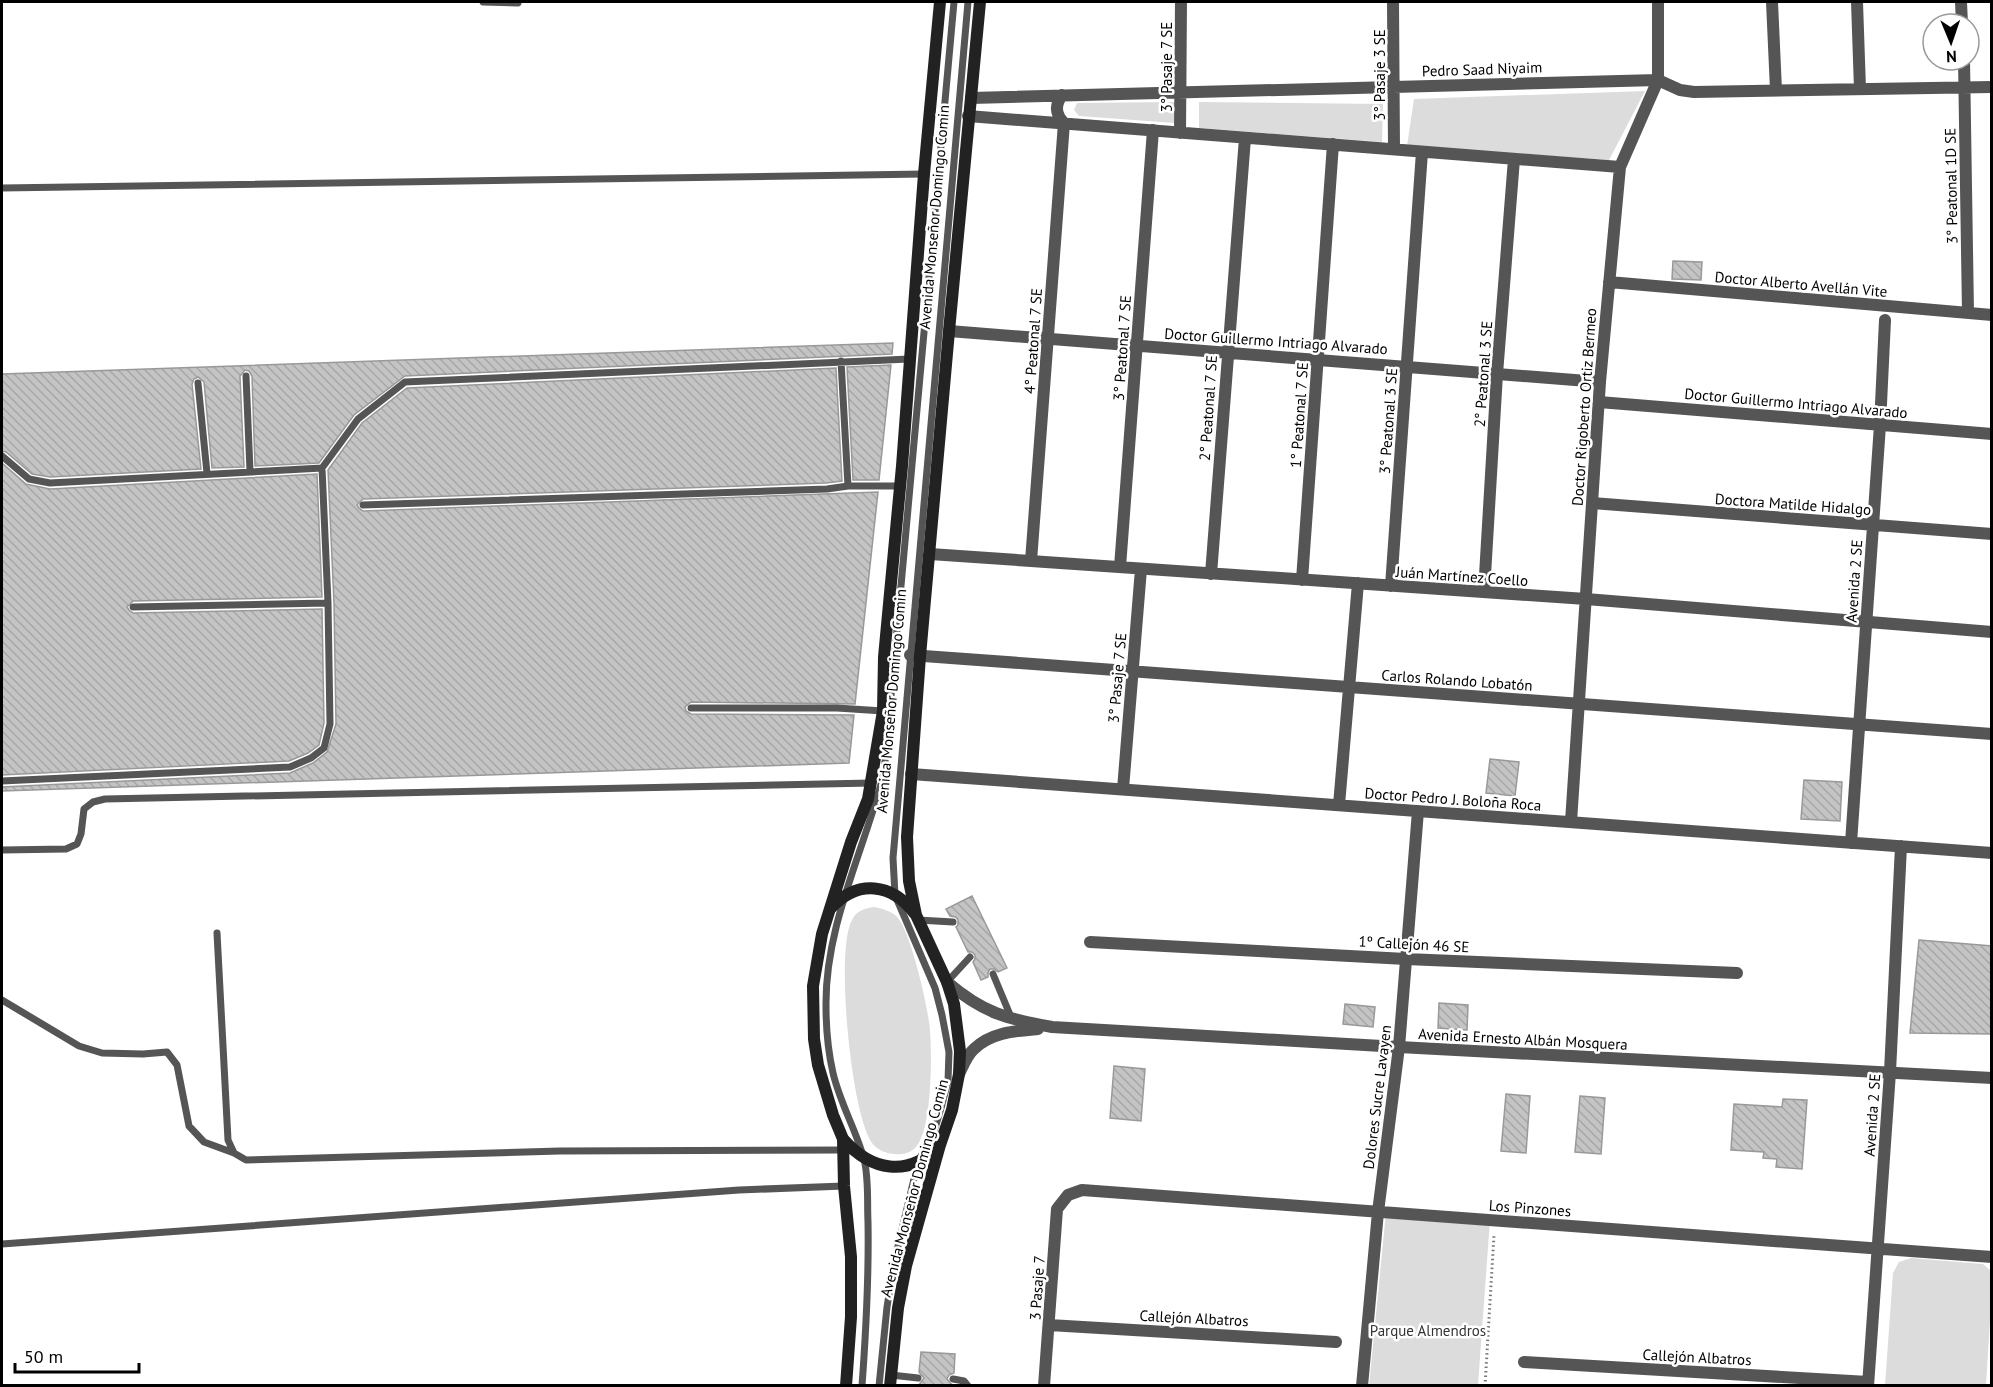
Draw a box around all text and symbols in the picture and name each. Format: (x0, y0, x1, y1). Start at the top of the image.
north arrow (1921, 12, 1981, 72)
street label: 3° Pasaje 7 SE (1157, 22, 1176, 112)
street label: 3° Pasaje 3 SE (1370, 29, 1389, 121)
text: N (1946, 47, 1957, 67)
street label: Pedro Saad Niyaim (1422, 57, 1542, 81)
street label: Avenida Monseñor Domingo Comin (915, 104, 953, 330)
street label: 3° Peatonal 1D SE (1940, 128, 1962, 244)
street label: Doctor Alberto Avellán Vite (1714, 267, 1888, 301)
street label: 4° Peatonal 7 SE (1020, 288, 1046, 394)
street label: 3° Peatonal 7 SE (1109, 295, 1135, 401)
street label: Doctor Rigoberto Ortiz Bermeo (1568, 307, 1600, 507)
street label: 2° Peatonal 3 SE (1470, 320, 1496, 428)
street label: Doctor Guillermo Intriago Alvarado (1164, 324, 1388, 358)
street label: 2° Peatonal 7 SE (1195, 355, 1221, 461)
street label: 1° Peatonal 7 SE (1286, 362, 1312, 468)
street label: 3° Peatonal 3 SE (1375, 367, 1401, 475)
street label: Doctor Guillermo Intriago Alvarado (1684, 384, 1908, 422)
street label: Doctora Matilde Hidalgo (1714, 489, 1872, 519)
street label: Avenida 2 SE (1842, 539, 1866, 623)
street label: Juán Martínez Coello (1394, 562, 1529, 590)
street label: Avenida Monseñor Domingo Comin (872, 588, 910, 814)
street label: 3° Pasaje 7 SE (1104, 632, 1130, 724)
street label: Carlos Rolando Lobatón (1381, 665, 1533, 695)
street label: Doctor Pedro J. Boloña Roca (1364, 783, 1542, 815)
street label: 1º Callejón 46 SE (1358, 932, 1470, 956)
street label: Dolores Sucre Lavayen (1359, 1024, 1395, 1170)
street label: Avenida Ernesto Albán Mosquera (1418, 1024, 1628, 1054)
street label: Avenida 2 SE (1860, 1073, 1884, 1157)
street label: Avenida Monseñor Domingo Comin (876, 1077, 952, 1299)
street label: Los Pinzones (1488, 1196, 1572, 1220)
street label: 3 Pasaje 7 (1025, 1255, 1049, 1321)
street label: Callejón Albatros (1139, 1306, 1249, 1330)
park label: Parque Almendros (1370, 1321, 1486, 1340)
scale bar (15, 1336, 140, 1374)
text: 50 m (24, 1345, 63, 1368)
street label: Callejón Albatros (1642, 1345, 1752, 1369)

